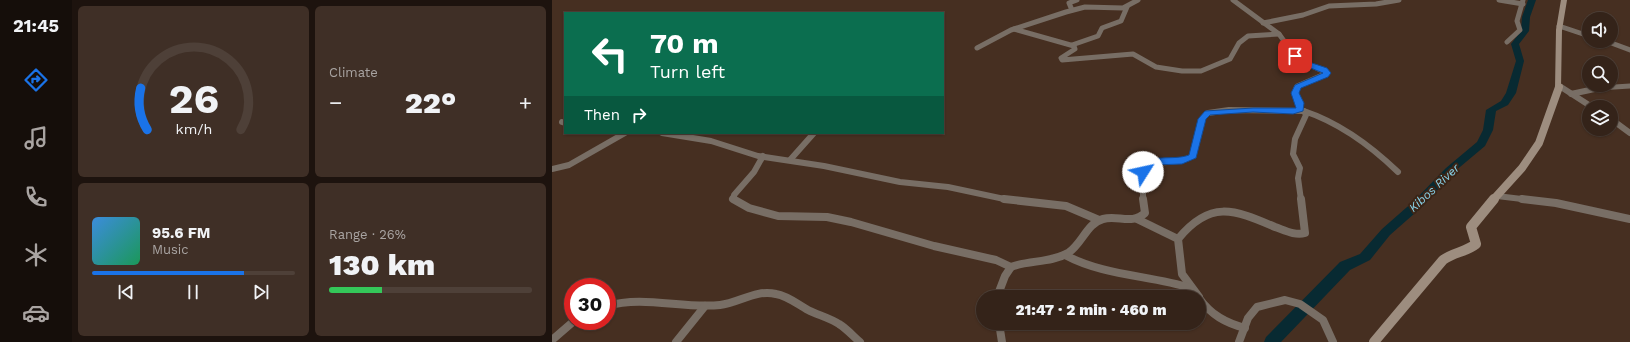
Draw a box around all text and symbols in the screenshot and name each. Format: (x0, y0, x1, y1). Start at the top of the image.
map controls (1582, 12, 1618, 136)
button: sound (1582, 12, 1618, 48)
text: 21:45 (13, 15, 59, 36)
text: 70 m (650, 27, 719, 60)
icon: left (584, 28, 636, 80)
pin (1278, 39, 1312, 73)
icon: arrive (1284, 45, 1306, 67)
button: search (1582, 56, 1618, 92)
text: Turn left (650, 61, 725, 82)
text: Climate (329, 65, 378, 80)
icon: directions (22, 66, 50, 94)
text: 26 (168, 73, 219, 122)
text: 22° (405, 85, 456, 120)
text: − (329, 90, 342, 115)
text: + (519, 90, 532, 115)
button: layers (1582, 100, 1618, 136)
icon: right (628, 104, 650, 126)
text: Then (584, 106, 620, 124)
text: km/h (175, 120, 212, 136)
icon: music (22, 124, 50, 152)
position arrow (1122, 151, 1164, 193)
water label: Kibos River (1406, 160, 1463, 215)
icon: phone (22, 183, 50, 211)
text: 95.6 FM (152, 224, 211, 242)
text: Range · 26% (329, 227, 406, 242)
icon: climate (22, 241, 50, 269)
text: Music (152, 242, 189, 257)
text: 130 km (329, 247, 435, 282)
speed limit sign: 30 (564, 278, 616, 330)
icon: previous (115, 281, 137, 303)
icon: pause (182, 281, 204, 303)
icon: next (250, 281, 272, 303)
icon: car (22, 299, 50, 327)
text: 21:47 · 2 min · 460 m (1015, 301, 1167, 319)

